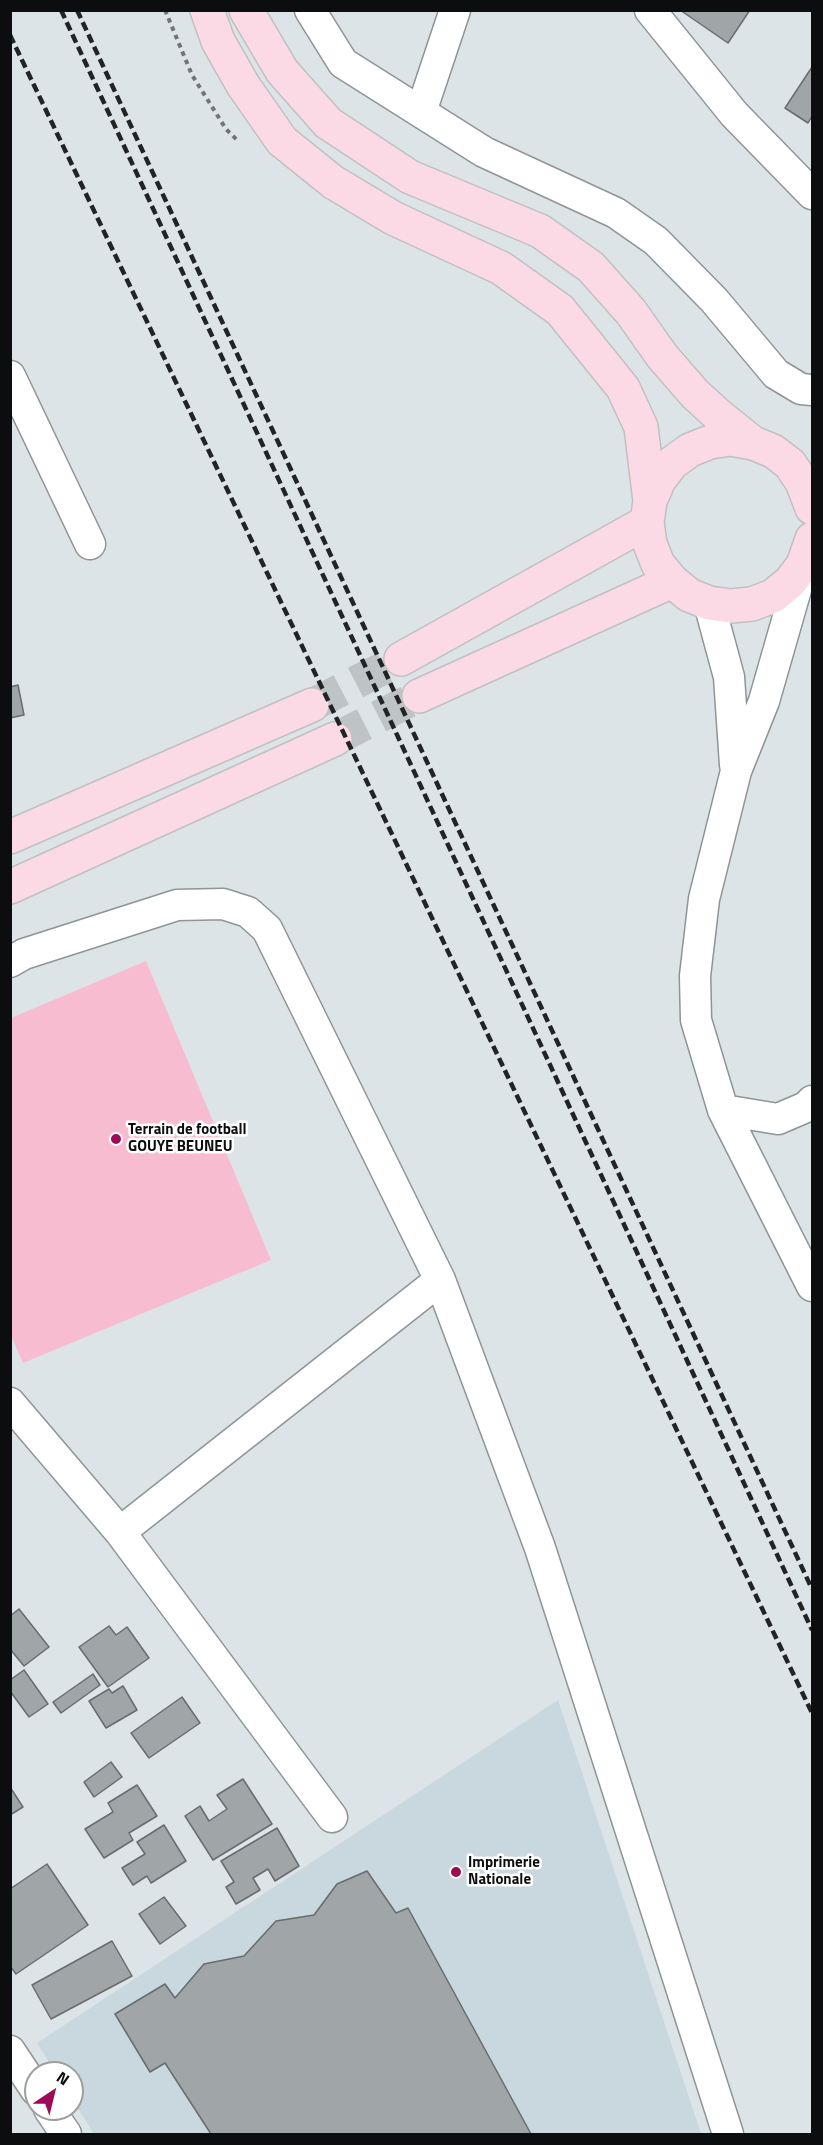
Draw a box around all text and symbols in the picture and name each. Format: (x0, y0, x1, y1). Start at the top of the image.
place label: Terrain de football GOUYE BEUNEU (128, 1121, 247, 1156)
marker: Terrain de football GOUYE BEUNEU (109, 1132, 123, 1146)
place label: Imprimerie Nationale (468, 1854, 540, 1889)
marker: Imprimerie Nationale (449, 1865, 463, 1879)
north arrow (24, 2061, 84, 2121)
text: N (52, 2065, 75, 2091)

